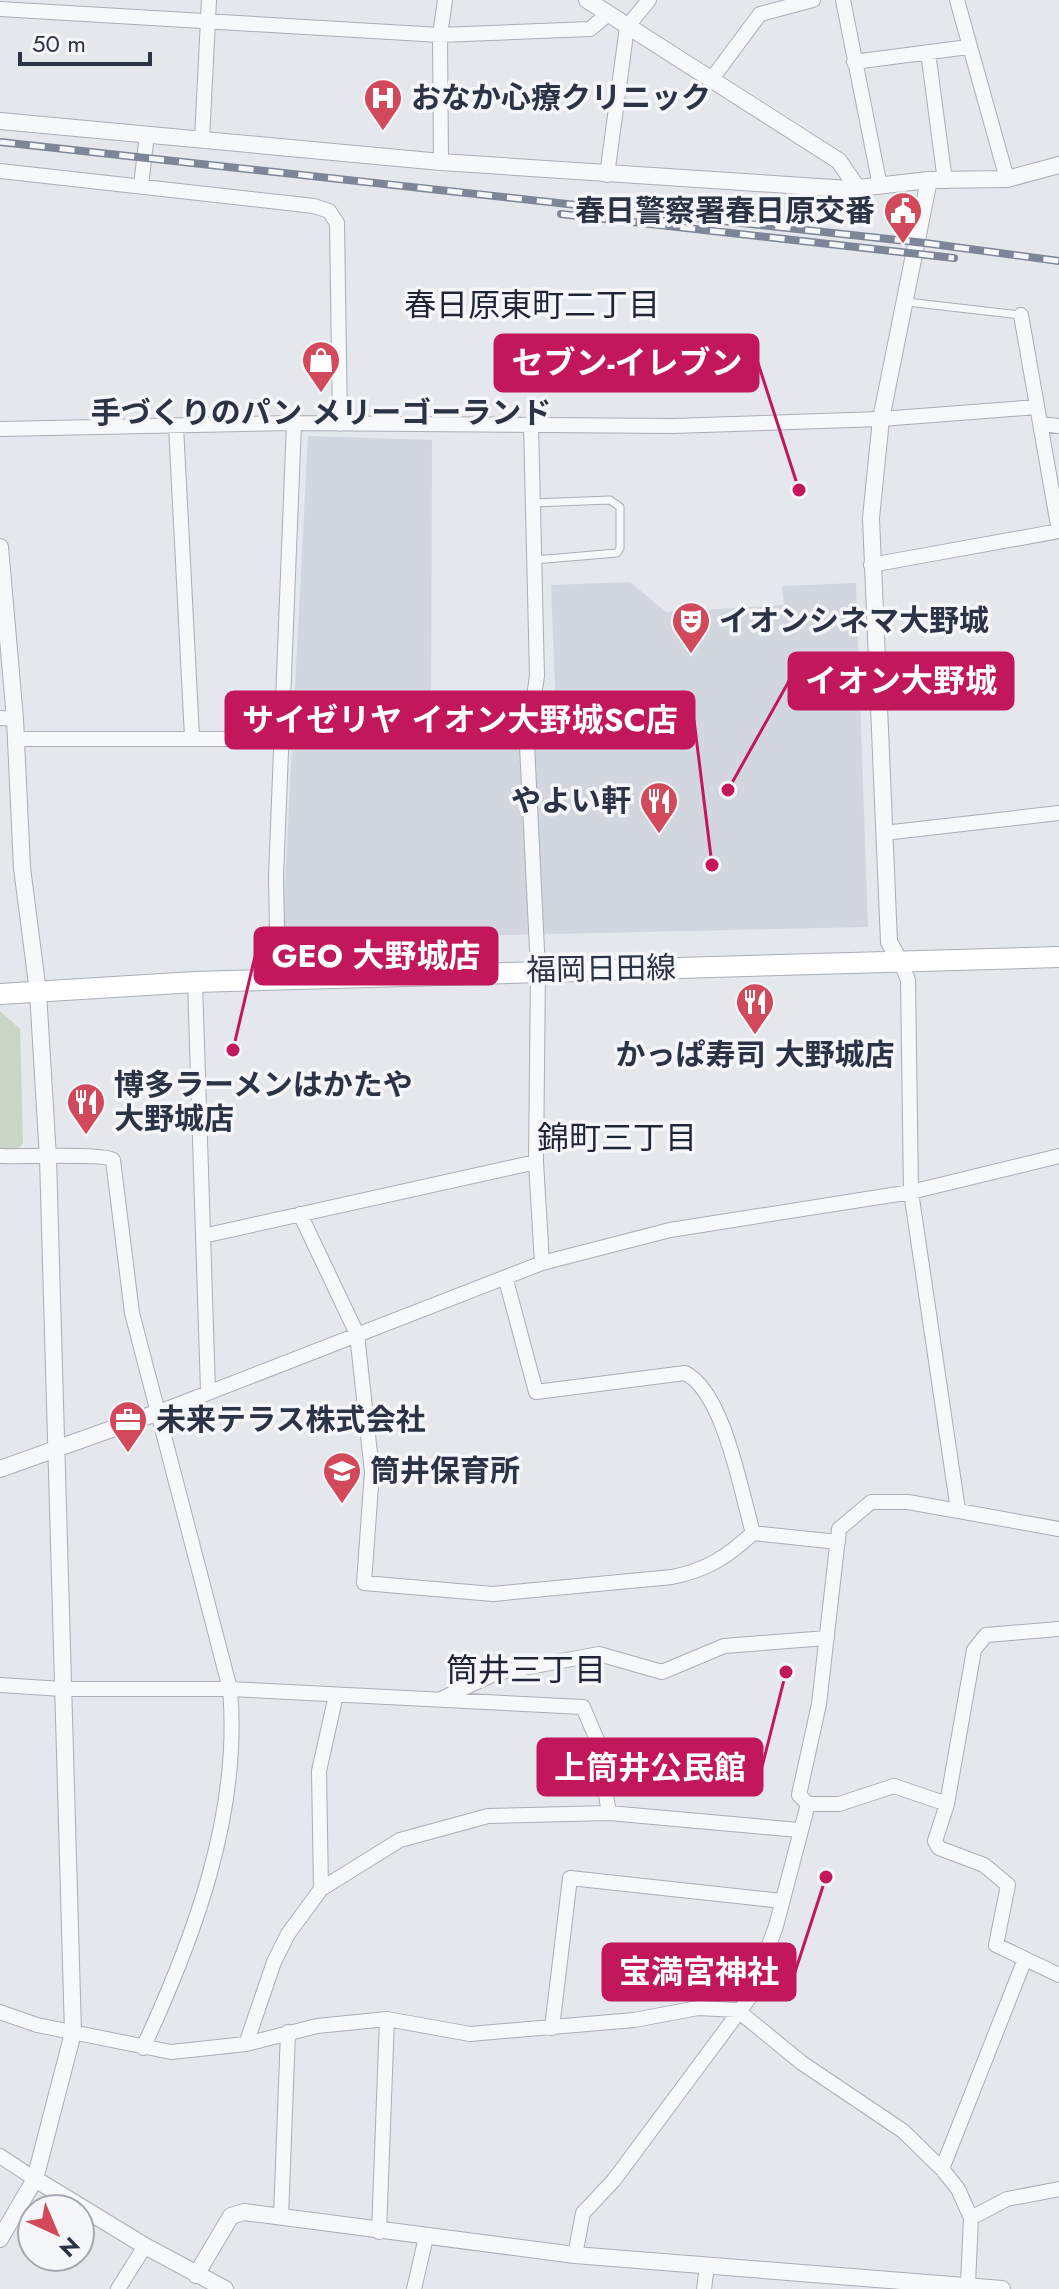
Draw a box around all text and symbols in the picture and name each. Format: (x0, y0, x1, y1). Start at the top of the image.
scale bar (20, 16, 150, 66)
text: 50 m (32, 26, 86, 61)
place label: おなか心療クリニック (411, 76, 711, 119)
hospital icon: おなか心療クリニック (362, 77, 404, 132)
place label: 春日警察署春日原交番 (575, 189, 875, 232)
public building icon: 春日警察署春日原交番 (882, 190, 924, 245)
district label: 春日原東町二丁目 (404, 282, 660, 328)
callout: セブン-イレブン (495, 335, 758, 391)
shop icon: 手づくりのパン メリーゴーランド (300, 339, 342, 394)
text: セブン-イレブン (511, 340, 743, 386)
place label: 手づくりのパン メリーゴーランド (91, 391, 551, 434)
place label: イオンシネマ大野城 (719, 599, 989, 642)
theatre icon: イオンシネマ大野城 (670, 600, 712, 655)
callout: イオン大野城 (789, 653, 1013, 709)
text: イオン大野城 (805, 658, 997, 704)
callout: サイゼリヤ イオン大野城SC店 (226, 692, 694, 748)
text: サイゼリヤ イオン大野城SC店 (242, 697, 678, 743)
place label: やよい軒 (511, 779, 631, 822)
restaurant icon: やよい軒 (638, 780, 680, 835)
callout: GEO 大野城店 (255, 928, 497, 984)
text: GEO 大野城店 (271, 933, 481, 979)
street label: 福岡日田線 (526, 946, 676, 991)
restaurant icon: かっぱ寿司 大野城店 (734, 981, 776, 1036)
place label: かっぱ寿司 大野城店 (616, 1033, 895, 1076)
place label: 博多ラーメンはかたや 大野城店 (114, 1063, 413, 1140)
restaurant icon: 博多ラーメンはかたや 大野城店 (65, 1081, 107, 1136)
district label: 錦町三丁目 (537, 1115, 697, 1161)
place label: 未来テラス株式会社 (156, 1398, 425, 1441)
office icon: 未来テラス株式会社 (107, 1399, 149, 1454)
place label: 筒井保育所 (370, 1449, 520, 1492)
school or university icon: 筒井保育所 (321, 1450, 363, 1505)
district label: 筒井三丁目 (446, 1647, 606, 1693)
callout: 上筒井公民館 (538, 1739, 762, 1795)
text: 上筒井公民館 (554, 1745, 746, 1791)
callout: 宝満宮神社 (603, 1944, 795, 2000)
text: 宝満宮神社 (619, 1949, 779, 1995)
north arrow (16, 2193, 96, 2273)
text: N (52, 2230, 87, 2265)

